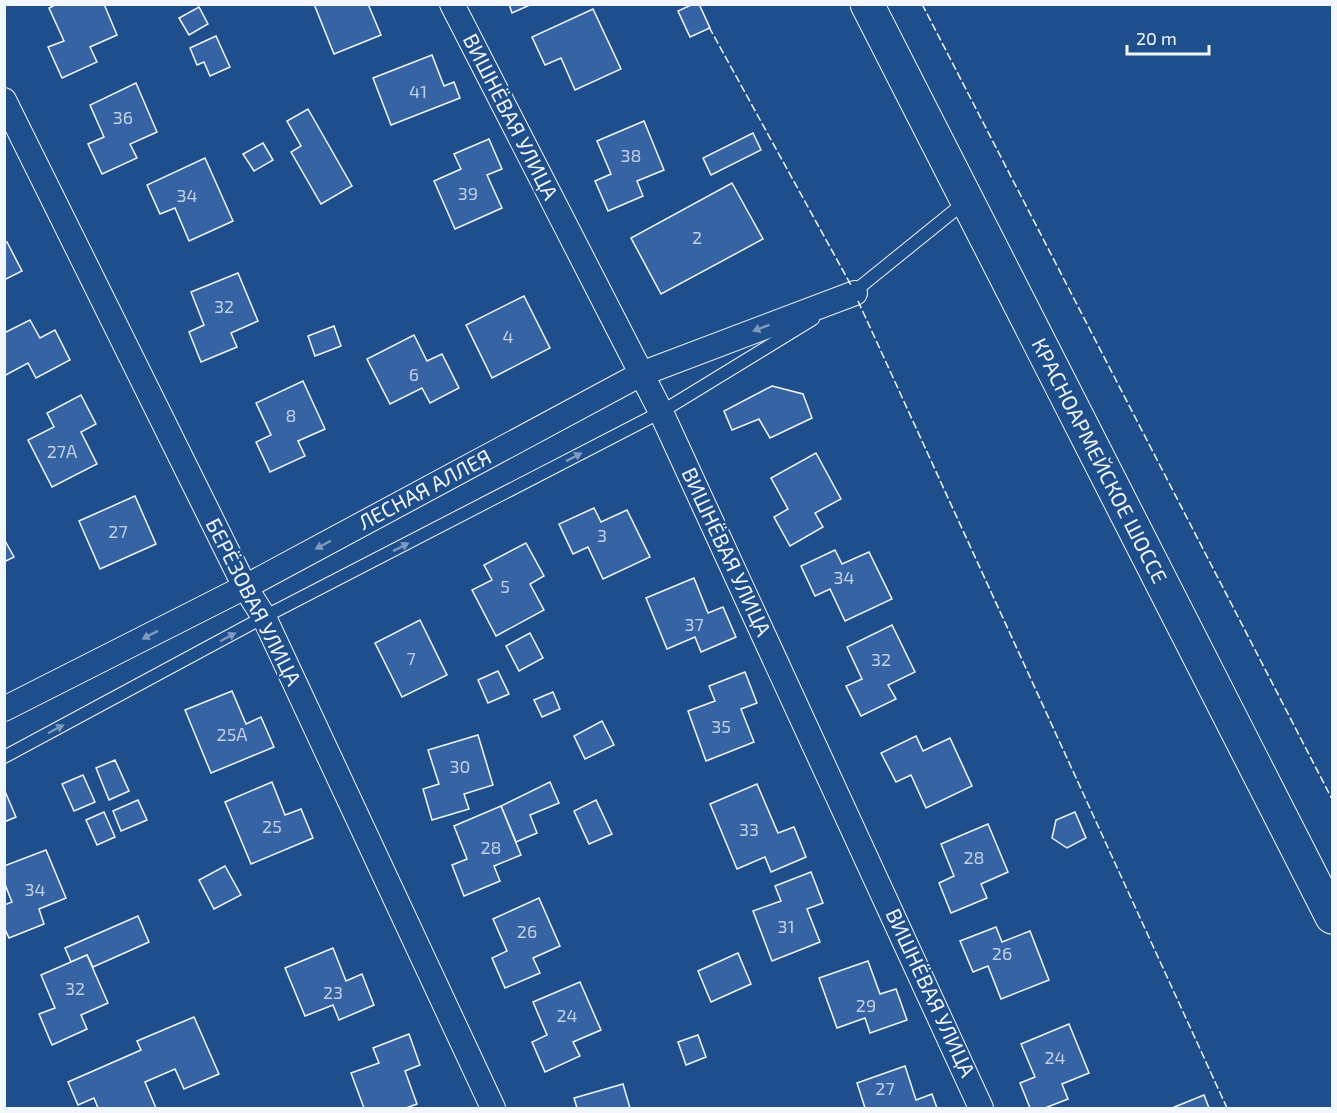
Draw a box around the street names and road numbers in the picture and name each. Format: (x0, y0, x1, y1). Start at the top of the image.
street label: ВИШНЁВАЯ УЛИЦА (459, 29, 564, 204)
street label: КРАСНОАРМЕЙСКОЕ ШОССЕ (1027, 334, 1173, 587)
street label: ЛЕСНАЯ АЛЛЕЯ (354, 443, 495, 534)
street label: ВИШНЁВАЯ УЛИЦА (677, 463, 777, 640)
street label: БЕРЁЗОВАЯ УЛИЦА (201, 514, 307, 689)
street label: ВИШНЁВАЯ УЛИЦА (881, 904, 981, 1081)

